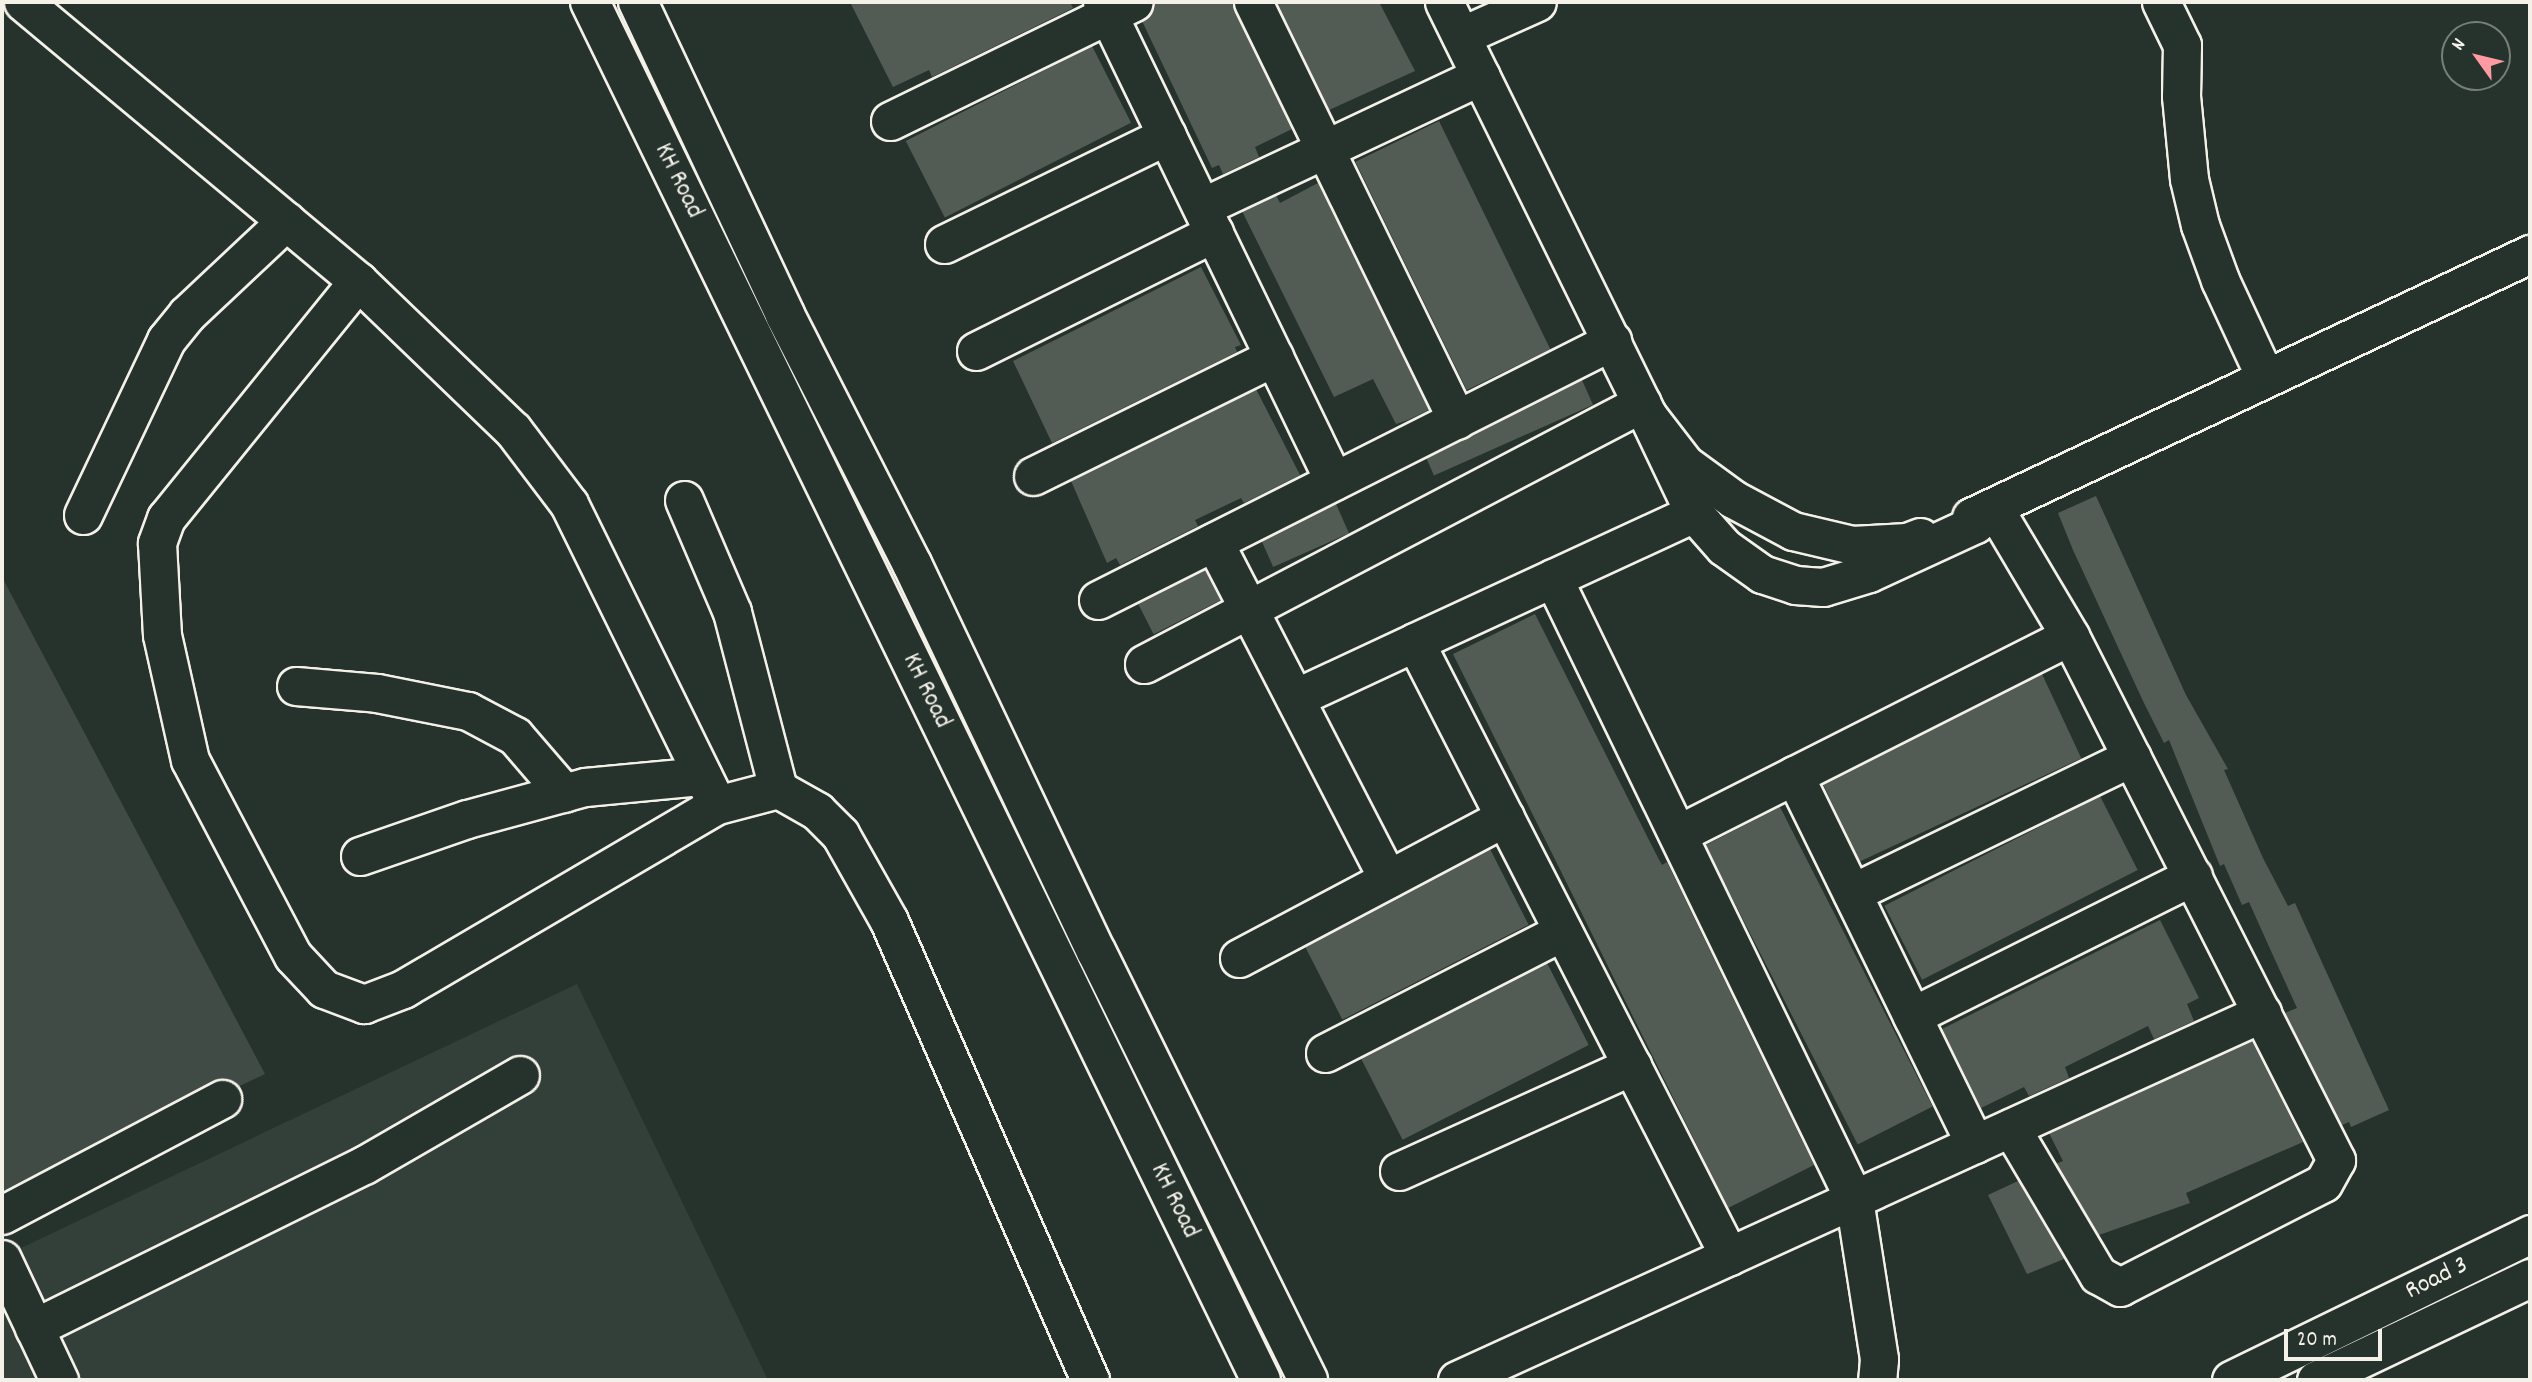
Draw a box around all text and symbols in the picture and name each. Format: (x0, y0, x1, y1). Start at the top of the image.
north arrow (2441, 21, 2511, 91)
text: N (2446, 34, 2474, 57)
street label: KH Road (646, 138, 710, 224)
street label: KH Road (894, 648, 958, 734)
street label: KH Road (1142, 1158, 1206, 1244)
street label: Road 3 (2400, 1250, 2474, 1308)
scale bar (2287, 1316, 2385, 1360)
text: 20 m (2297, 1326, 2337, 1356)

